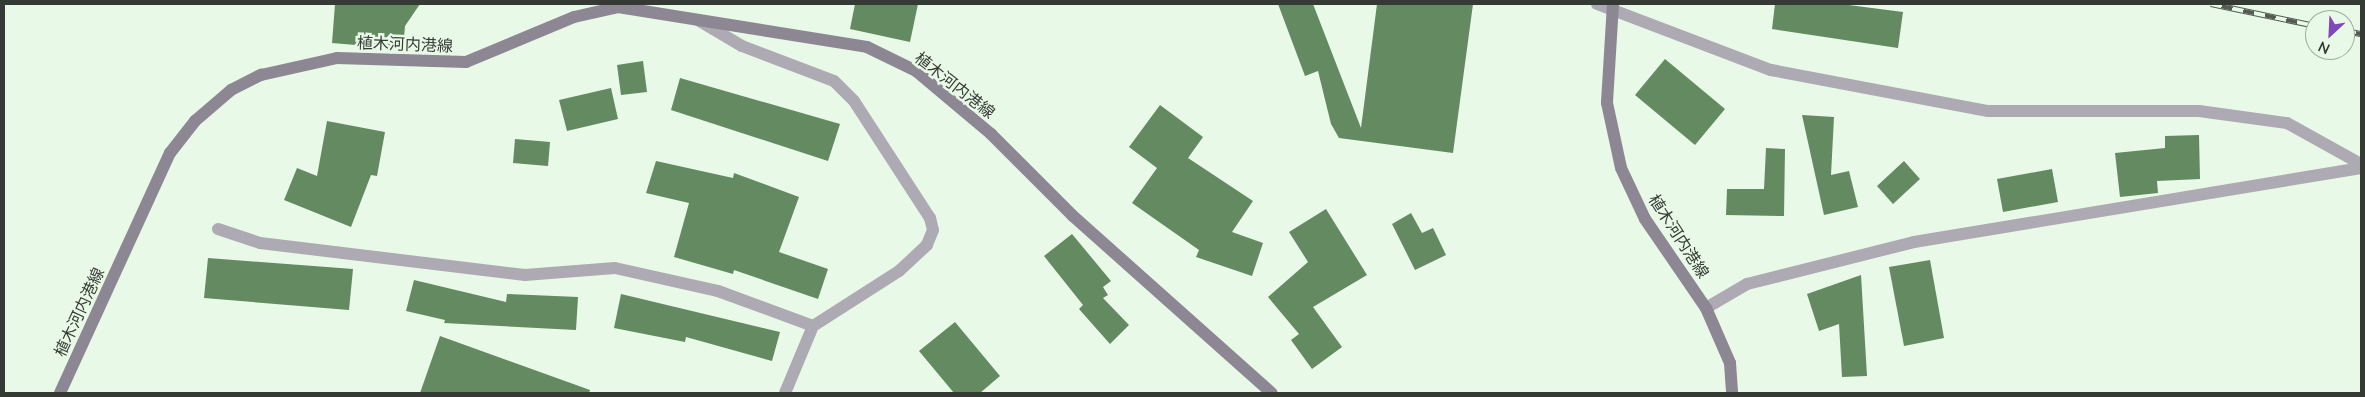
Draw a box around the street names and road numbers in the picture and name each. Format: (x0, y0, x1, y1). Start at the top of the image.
street label: 植木河内港線 (357, 33, 453, 55)
street label: 植木河内港線 (911, 48, 999, 122)
street label: 植木河内港線 (1645, 191, 1713, 281)
street label: 植木河内港線 (50, 264, 108, 360)

